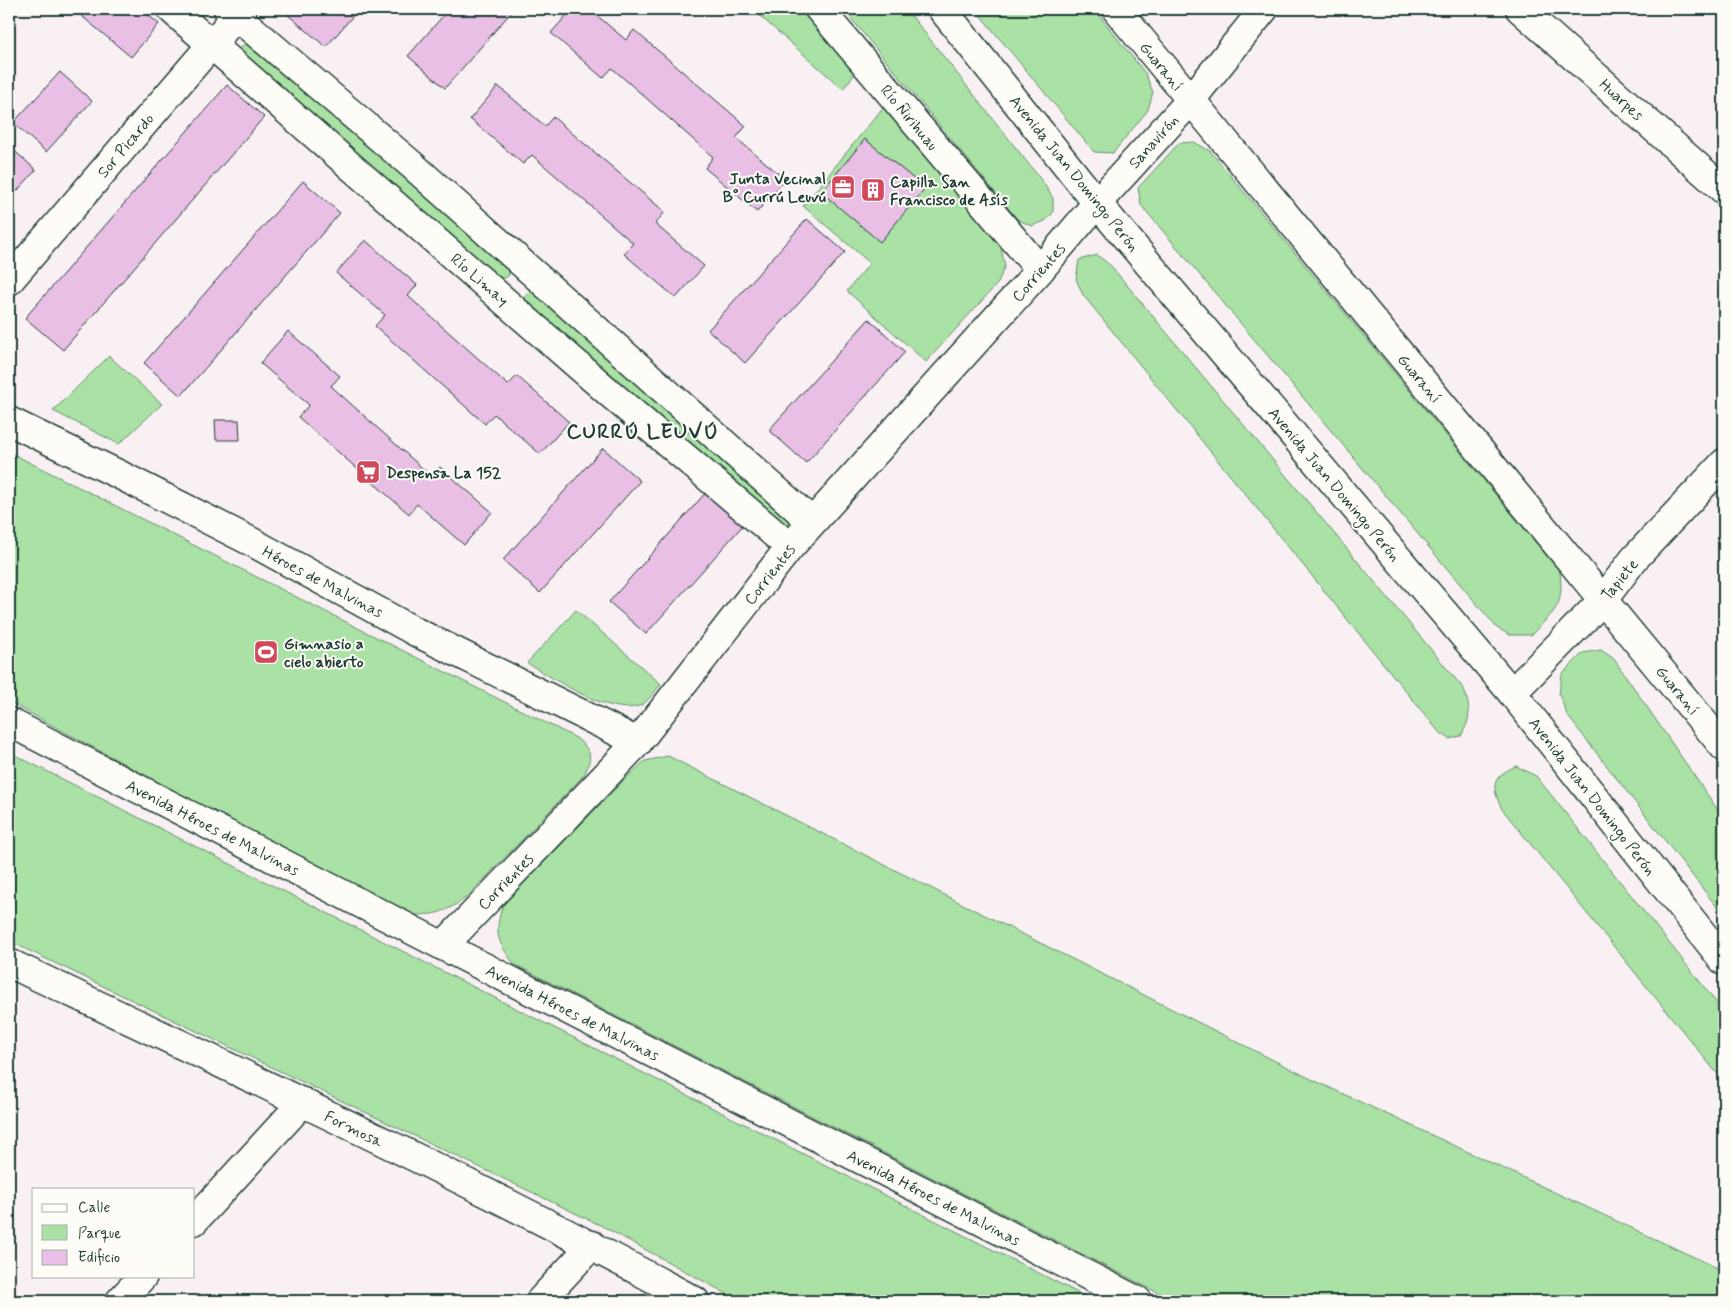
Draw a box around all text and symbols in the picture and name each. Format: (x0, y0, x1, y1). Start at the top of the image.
street label: Guaraní (1134, 38, 1187, 96)
street label: Huarpes (1594, 75, 1648, 126)
street label: Río Ñirihuau (875, 81, 943, 155)
street label: Avenida Juan Domingo Perón (1003, 91, 1144, 257)
street label: Sor Picardo (93, 109, 159, 183)
street label: Sanavirón (1124, 111, 1184, 173)
place label: Junta Vecinal B° Currú Leuvú (723, 169, 827, 208)
place label: Capilla San Francisco de Asís (890, 172, 1009, 211)
office icon: Junta Vecinal B° Currú Leuvú (830, 174, 856, 200)
building icon: Capilla San Francisco de Asís (860, 177, 886, 203)
street label: Corrientes (1008, 239, 1071, 307)
street label: Río Limay (445, 249, 513, 311)
street label: Guaraní (1392, 350, 1446, 408)
street label: Avenida Juan Domingo Perón (1262, 403, 1405, 567)
district label: CURRÚ LEUVÚ (567, 418, 719, 446)
supermarket icon: Despensa La 152 (355, 459, 381, 485)
place label: Despensa La 152 (386, 463, 502, 484)
street label: Corrientes (740, 540, 801, 610)
street label: Héroes de Malvinas (258, 542, 386, 623)
street label: Tapiete (1597, 554, 1644, 605)
place label: Gimnasio a cielo abierto (284, 634, 364, 673)
sports icon: Gimnasio a cielo abierto (253, 639, 279, 665)
street label: Guaraní (1650, 662, 1703, 720)
street label: Avenida Juan Domingo Perón (1523, 713, 1660, 881)
street label: Avenida Héroes de Malvinas (122, 775, 303, 881)
street label: Corrientes (474, 849, 539, 915)
street label: Avenida Héroes de Malvinas (482, 960, 663, 1066)
street label: Formosa (321, 1106, 386, 1153)
street label: Avenida Héroes de Malvinas (843, 1145, 1024, 1251)
legend (32, 1188, 195, 1278)
text: Calle (78, 1198, 110, 1218)
text: Parque (78, 1224, 121, 1244)
text: Edificio (78, 1248, 120, 1268)

